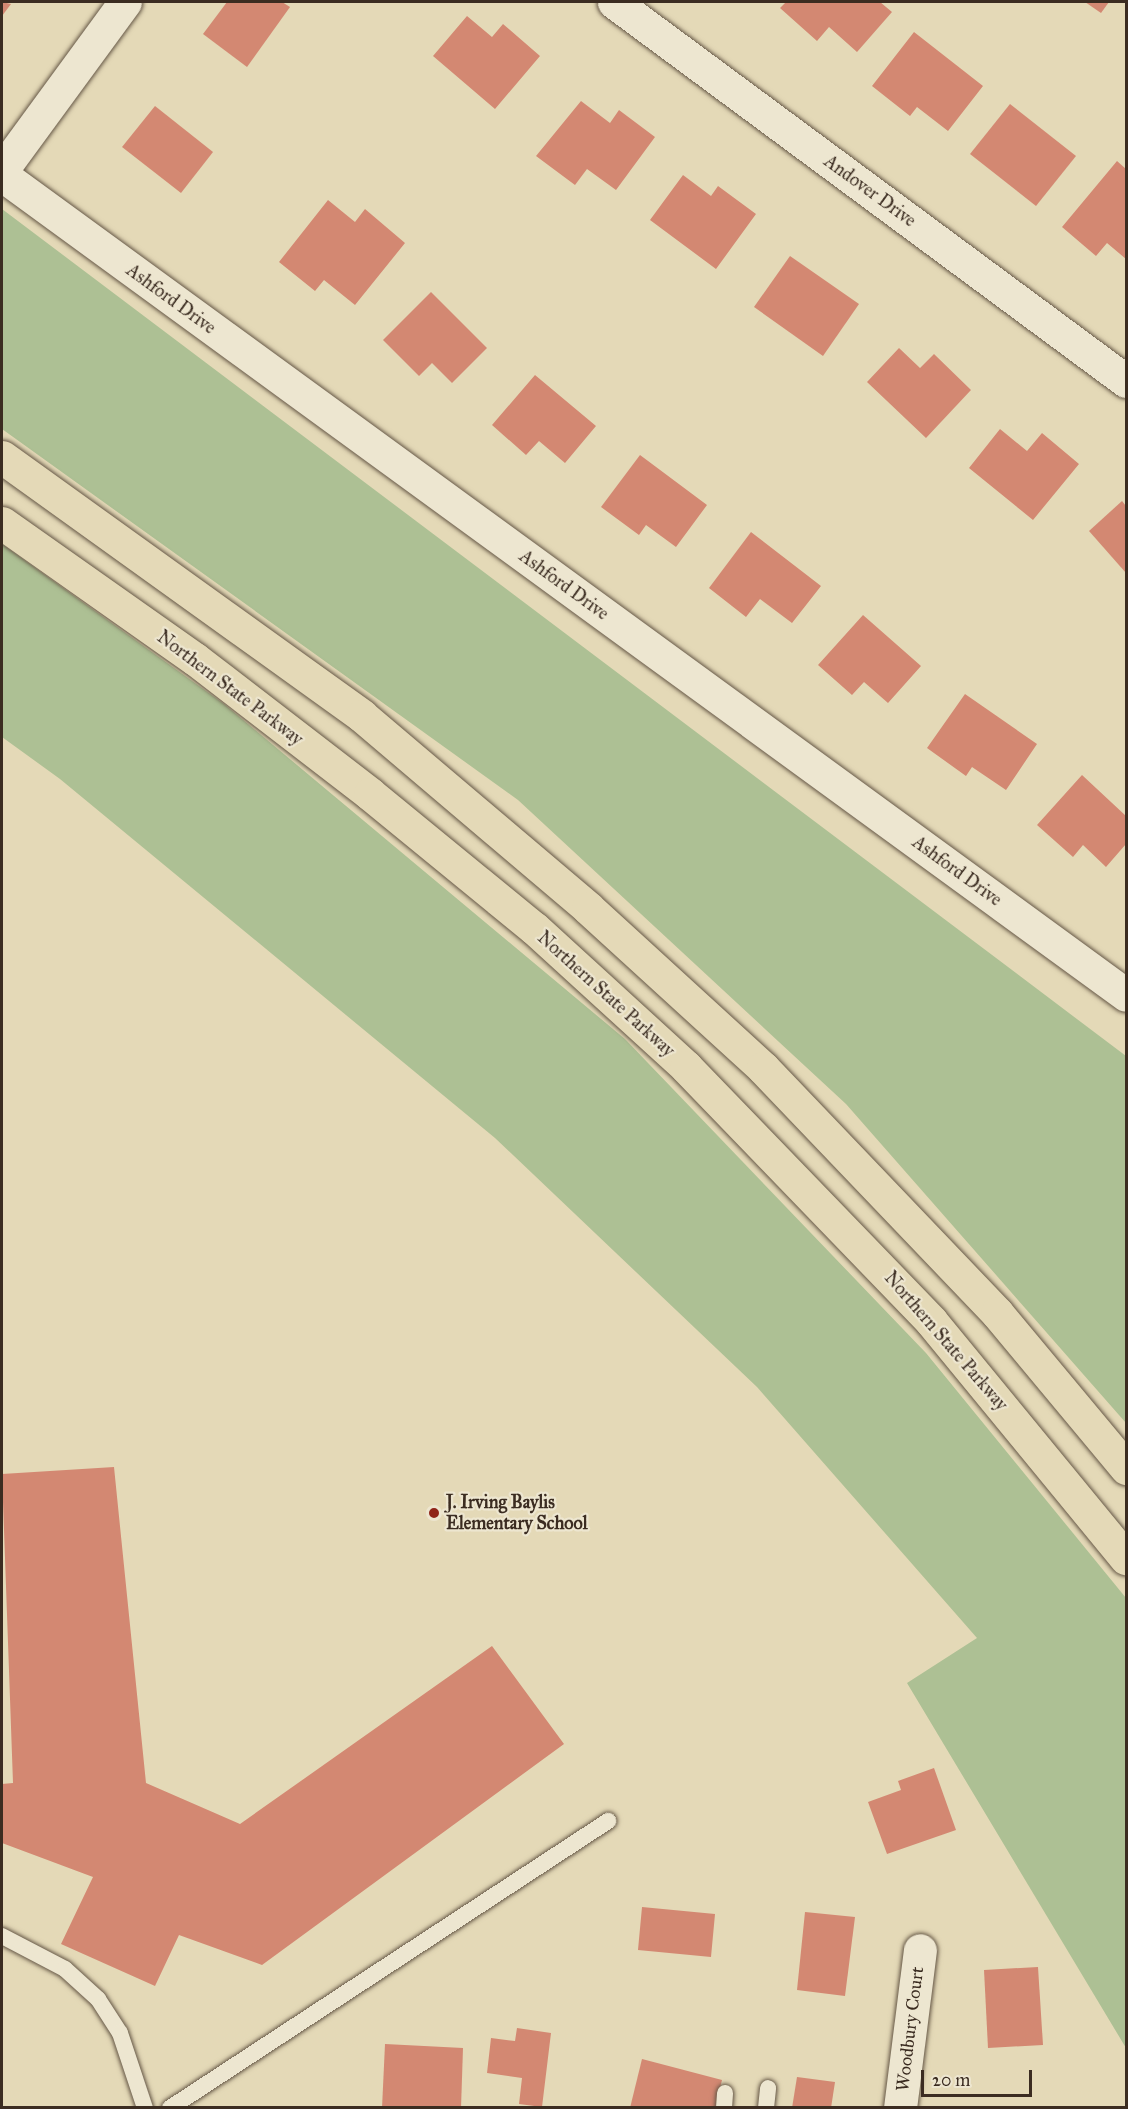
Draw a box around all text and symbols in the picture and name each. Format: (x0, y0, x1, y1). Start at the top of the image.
street label: Andover Drive (820, 150, 920, 232)
street label: Ashford Drive (122, 259, 220, 339)
street label: Ashford Drive (515, 545, 613, 625)
street label: Northern State Parkway (153, 626, 307, 750)
street label: Ashford Drive (908, 831, 1006, 911)
street label: Northern State Parkway (533, 927, 679, 1061)
street label: Northern State Parkway (880, 1267, 1012, 1415)
place label: J. Irving Baylis Elementary School (446, 1492, 588, 1534)
marker: J. Irving Baylis Elementary School (427, 1506, 441, 1520)
street label: Woodbury Court (892, 1965, 928, 2093)
scale bar (924, 2058, 1035, 2096)
text: 20 m (932, 2069, 970, 2091)

